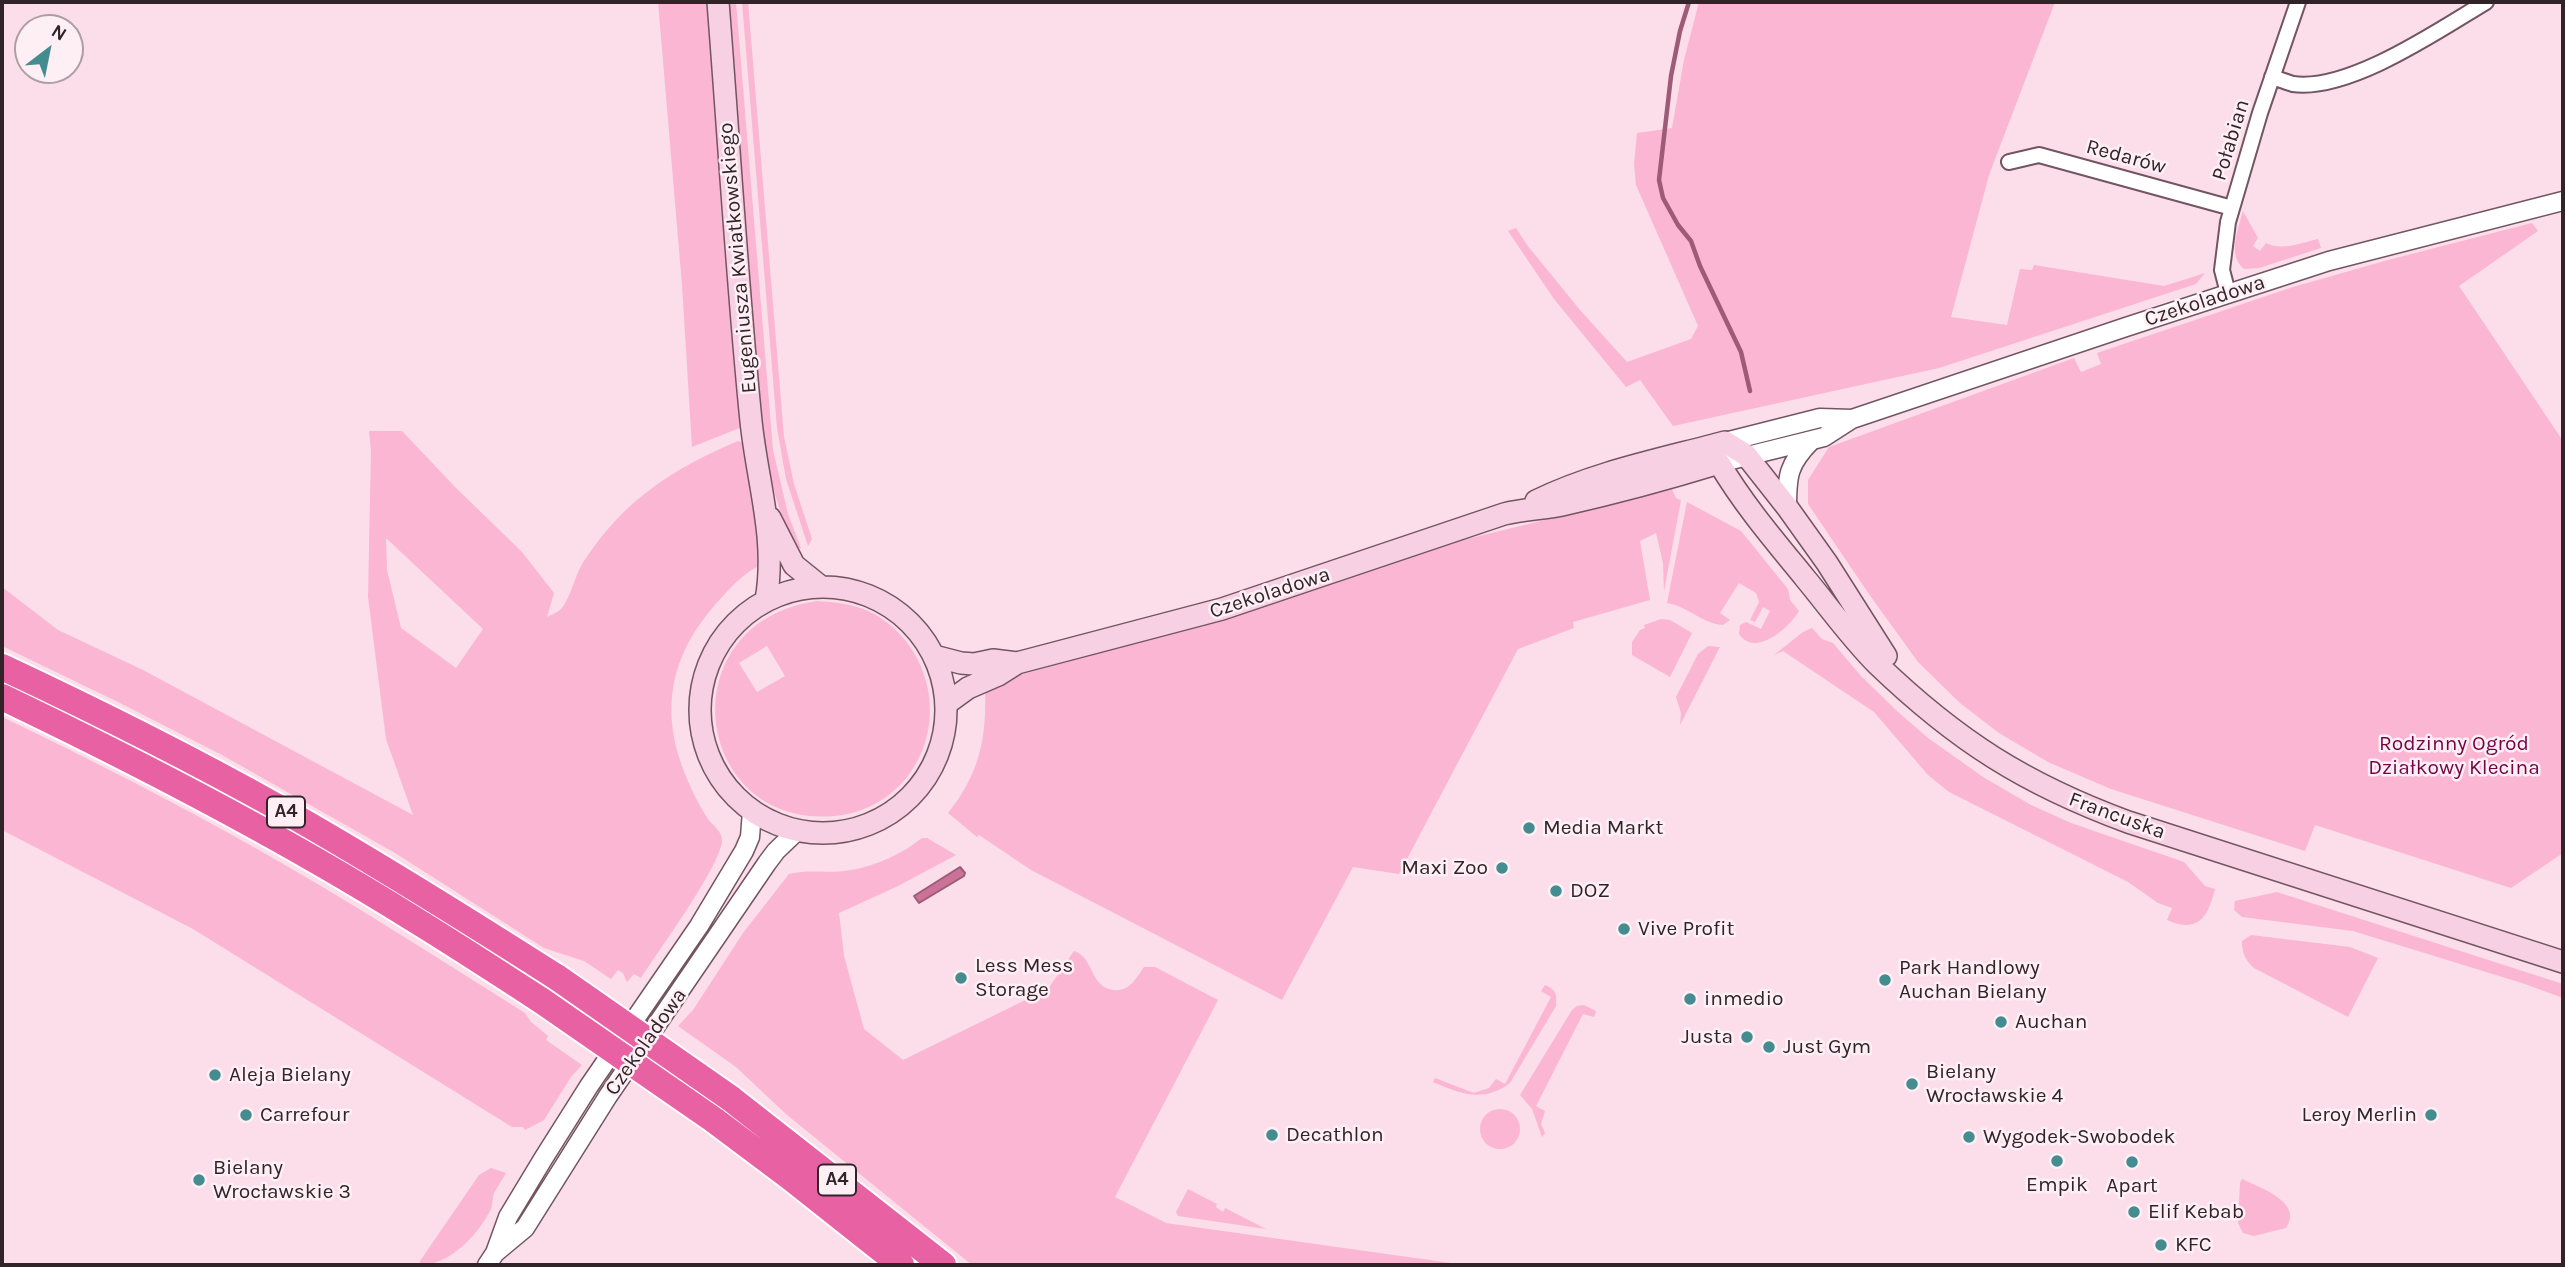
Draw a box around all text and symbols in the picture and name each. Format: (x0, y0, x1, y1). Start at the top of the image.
north arrow (14, 14, 84, 84)
text: N (47, 20, 71, 46)
street label: Połabian (2207, 96, 2255, 184)
street label: Eugeniusza Kwiatkowskiego (714, 122, 762, 394)
street label: Redarów (2083, 134, 2169, 180)
street label: Czekoladowa (2142, 270, 2268, 332)
street label: Czekoladowa (1207, 562, 1333, 624)
park label: Rodzinny Ogród Działkowy Klecina (2368, 731, 2540, 781)
street label: Francuska (2065, 787, 2169, 845)
road number: A4 (267, 796, 305, 828)
place label: Media Markt (1543, 815, 1663, 841)
marker: Media Markt (1521, 820, 1537, 836)
place label: Maxi Zoo (1401, 855, 1488, 881)
marker: Maxi Zoo (1494, 860, 1510, 876)
place label: DOZ (1570, 878, 1610, 904)
marker: DOZ (1548, 883, 1564, 899)
place label: Vive Profit (1638, 916, 1734, 942)
marker: Vive Profit (1616, 921, 1632, 937)
place label: Less Mess Storage (975, 953, 1073, 1003)
place label: Park Handlowy Auchan Bielany (1899, 955, 2046, 1005)
marker: Less Mess Storage (953, 970, 969, 986)
marker: Park Handlowy Auchan Bielany (1877, 972, 1893, 988)
street label: Czekoladowa (600, 984, 692, 1100)
place label: inmedio (1704, 986, 1784, 1012)
marker: inmedio (1682, 991, 1698, 1007)
place label: Auchan (2015, 1009, 2088, 1035)
marker: Auchan (1993, 1014, 2009, 1030)
place label: Justa (1681, 1024, 1733, 1050)
marker: Justa (1739, 1029, 1755, 1045)
place label: Just Gym (1783, 1034, 1871, 1060)
marker: Just Gym (1761, 1039, 1777, 1055)
place label: Bielany Wrocławskie 4 (1926, 1059, 2063, 1109)
place label: Aleja Bielany (229, 1062, 351, 1088)
marker: Aleja Bielany (207, 1067, 223, 1083)
marker: Bielany Wrocławskie 4 (1904, 1076, 1920, 1092)
place label: Carrefour (260, 1102, 349, 1128)
place label: Leroy Merlin (2302, 1102, 2417, 1128)
marker: Carrefour (238, 1107, 254, 1123)
marker: Leroy Merlin (2423, 1107, 2439, 1123)
place label: Decathlon (1286, 1122, 1384, 1148)
place label: Wygodek-Swobodek (1983, 1124, 2175, 1150)
marker: Decathlon (1264, 1127, 1280, 1143)
marker: Wygodek-Swobodek (1961, 1129, 1977, 1145)
marker: Empik (2049, 1153, 2065, 1169)
marker: Apart (2124, 1154, 2140, 1170)
place label: Bielany Wrocławskie 3 (213, 1155, 351, 1205)
road number: A4 (818, 1164, 856, 1196)
marker: Bielany Wrocławskie 3 (191, 1172, 207, 1188)
place label: Empik (2026, 1172, 2088, 1198)
place label: Apart (2106, 1173, 2158, 1199)
place label: Elif Kebab (2148, 1199, 2244, 1225)
marker: Elif Kebab (2126, 1204, 2142, 1220)
place label: KFC (2175, 1232, 2212, 1258)
marker: KFC (2153, 1237, 2169, 1253)

